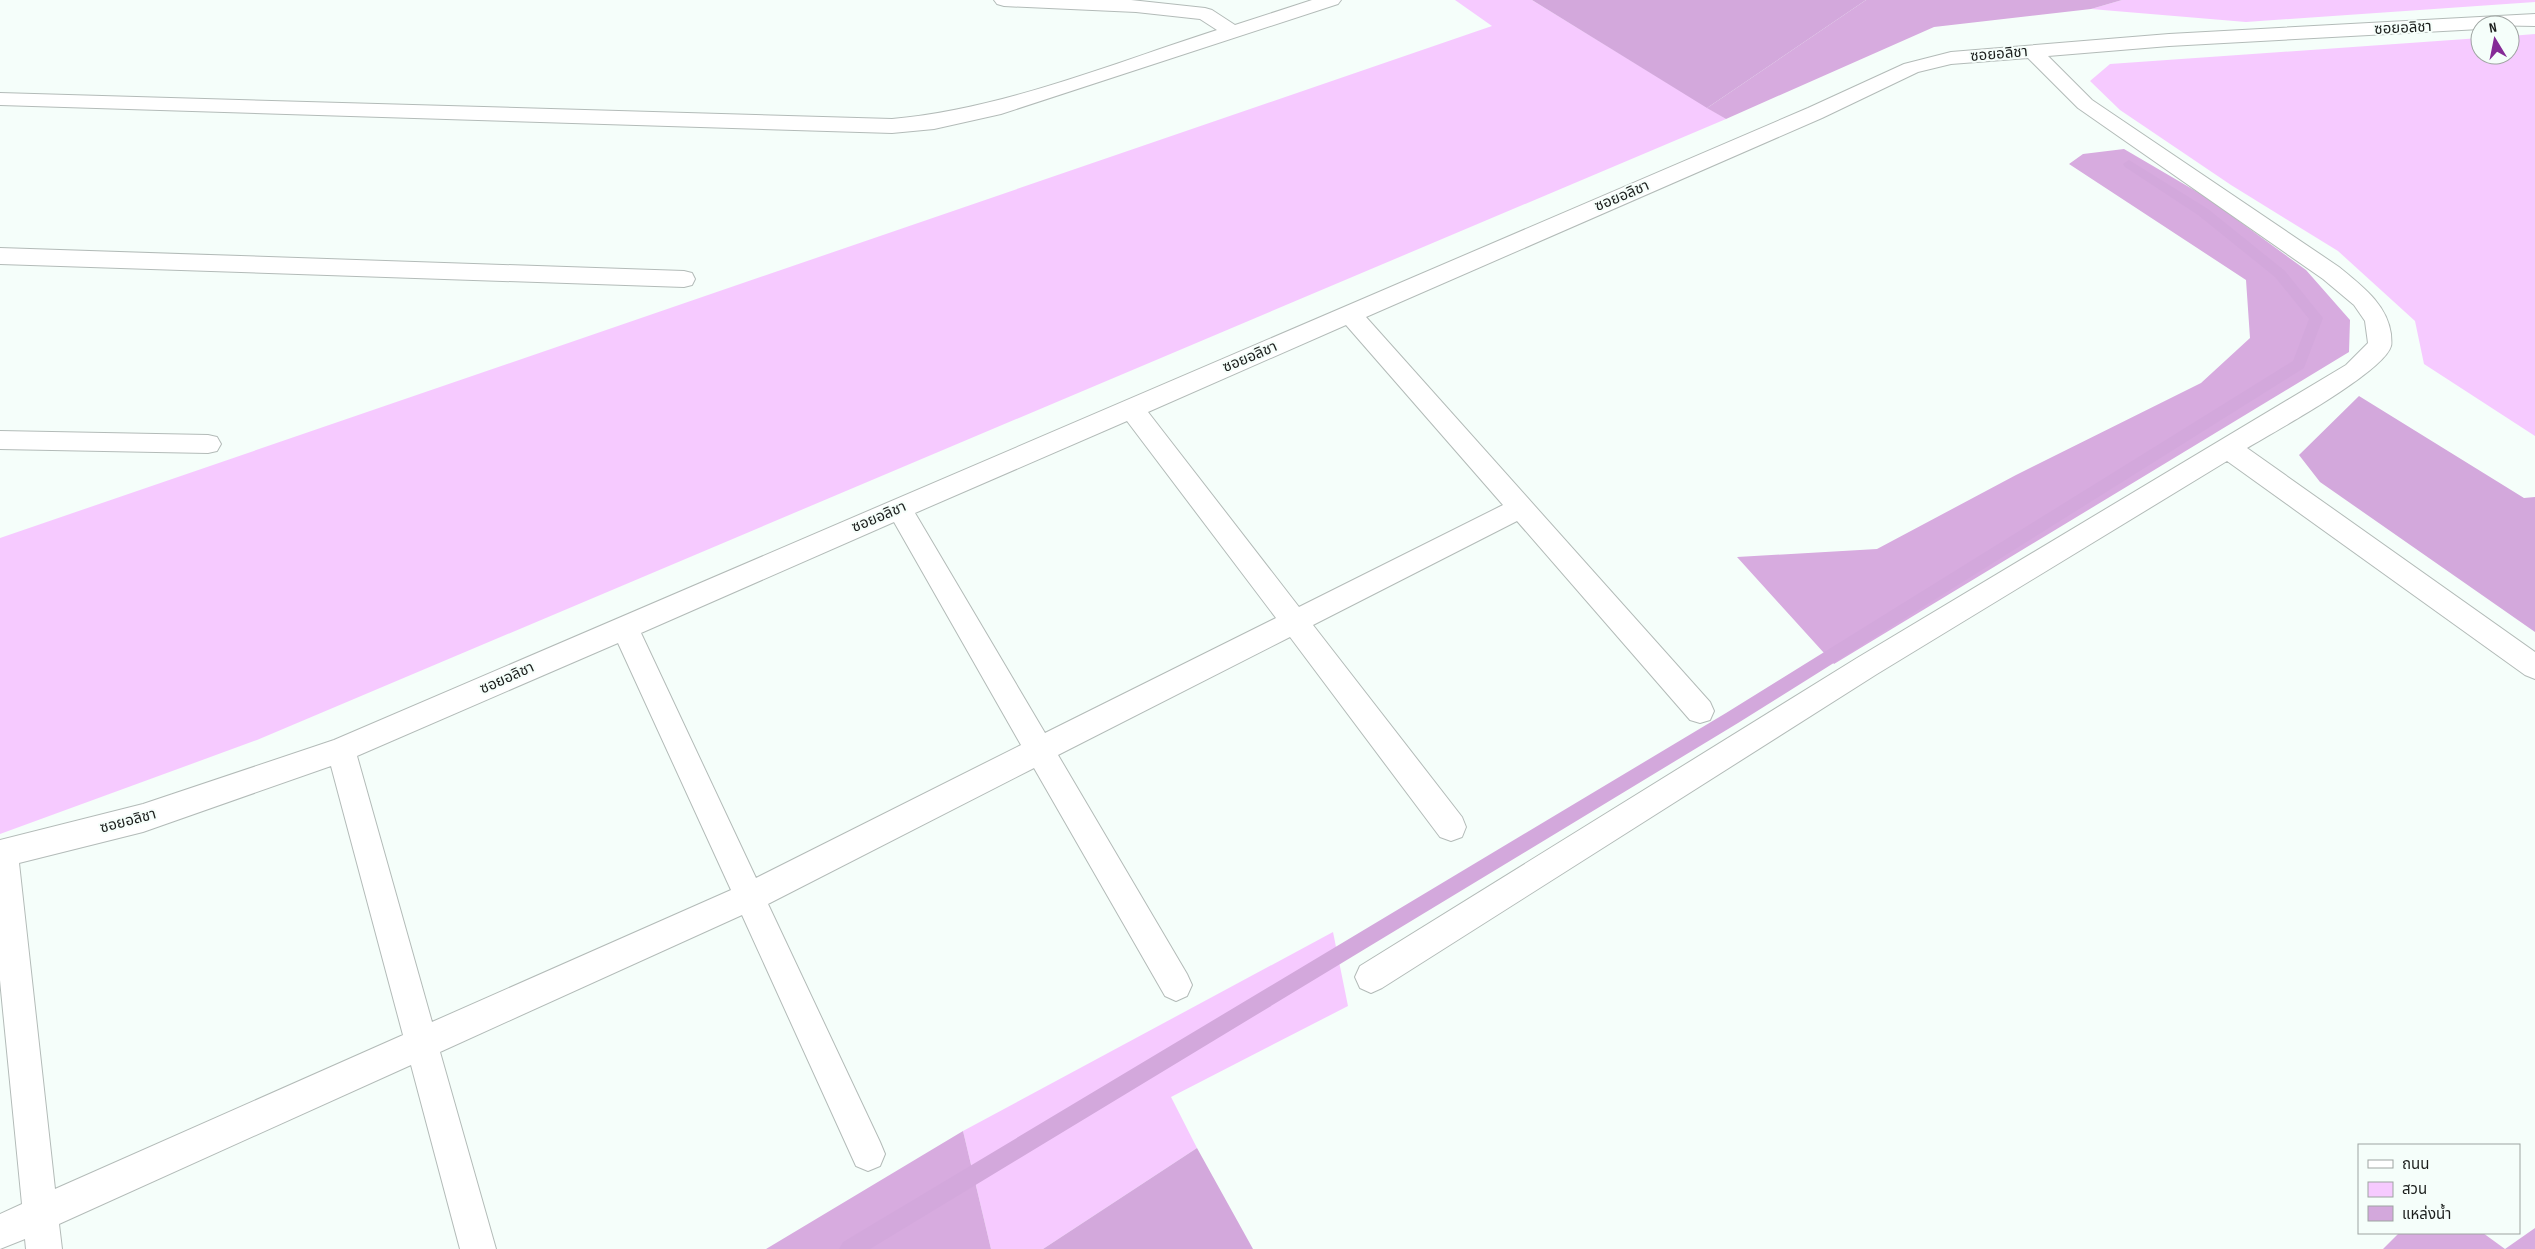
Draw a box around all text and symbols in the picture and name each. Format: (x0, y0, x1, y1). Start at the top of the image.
north arrow (2470, 15, 2520, 65)
street label: ซอยอลิชา (2374, 17, 2432, 39)
text: N (2488, 19, 2498, 37)
street label: ซอยอลิชา (1970, 42, 2028, 66)
street label: ซอยอลิชา (1592, 176, 1652, 216)
street label: ซอยอลิชา (1220, 337, 1280, 377)
street label: ซอยอลิชา (849, 497, 909, 537)
street label: ซอยอลิชา (477, 658, 537, 698)
street label: ซอยอลิชา (98, 804, 158, 838)
legend (2358, 1144, 2520, 1234)
text: ถนน (2402, 1155, 2429, 1174)
text: สวน (2402, 1180, 2427, 1199)
text: แหล่งน้ำ (2402, 1203, 2451, 1224)

